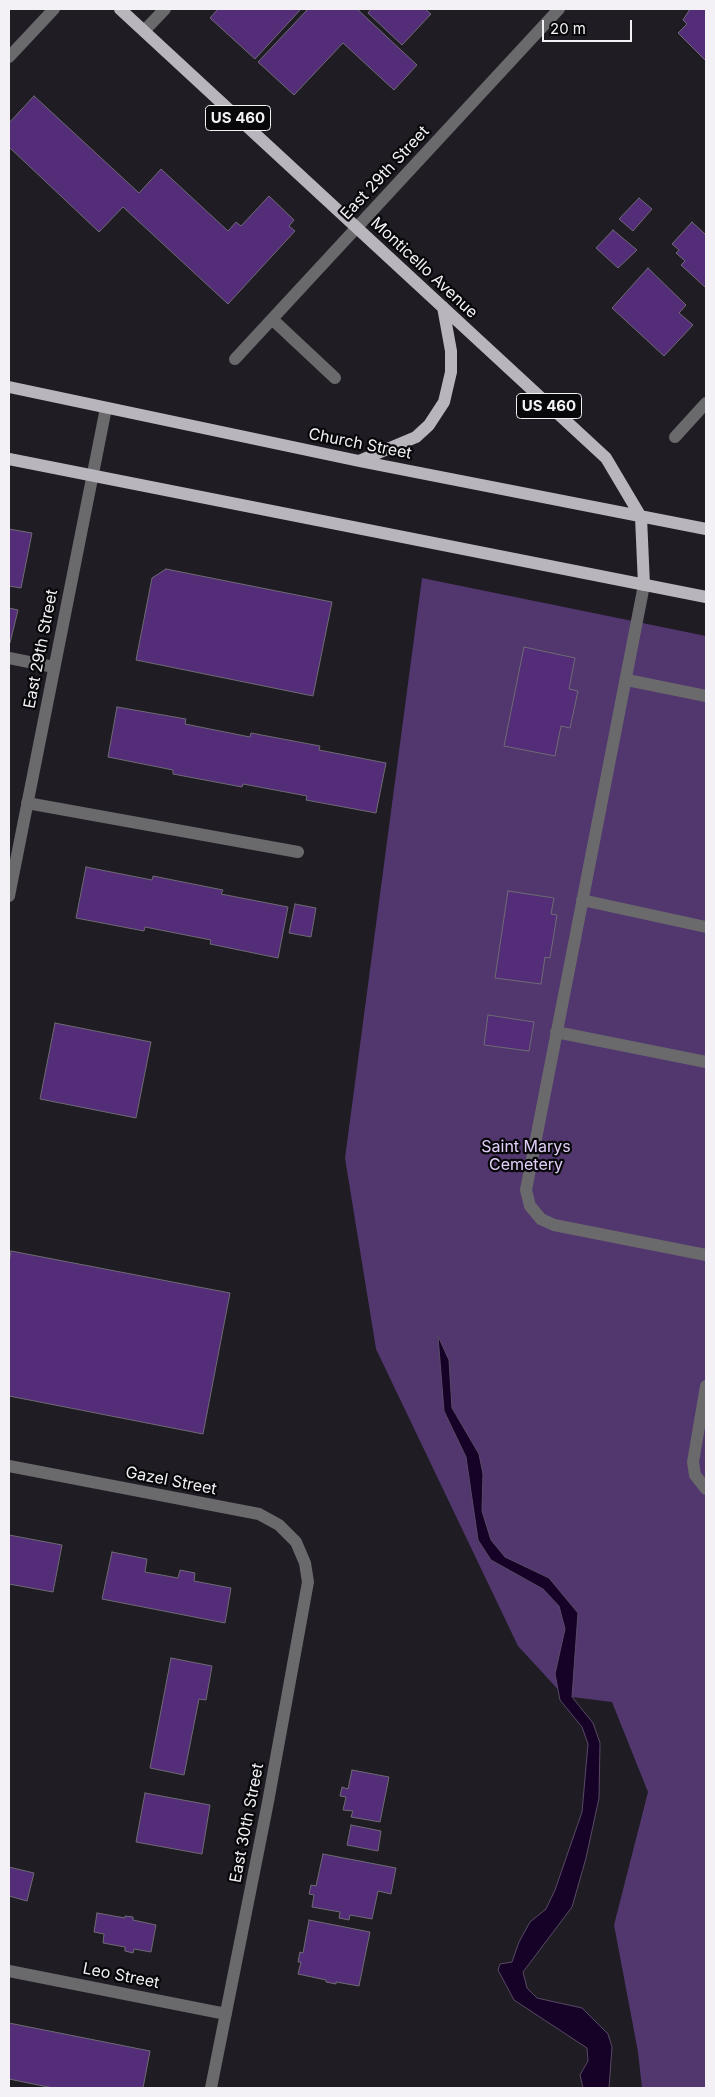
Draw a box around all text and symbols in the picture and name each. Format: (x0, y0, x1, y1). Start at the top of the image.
scale bar (545, 10, 635, 42)
text: 20 m (550, 19, 586, 38)
road number: US 460 (206, 106, 270, 130)
street label: East 29th Street (337, 122, 433, 224)
street label: Monticello Avenue (367, 214, 481, 322)
road number: US 460 (516, 394, 582, 418)
street label: Church Street (307, 425, 413, 463)
street label: East 29th Street (20, 588, 62, 710)
park label: Saint Marys Cemetery (481, 1137, 571, 1175)
street label: Gazel Street (124, 1463, 218, 1499)
street label: East 30th Street (226, 1762, 268, 1884)
street label: Leo Street (81, 1959, 161, 1993)

